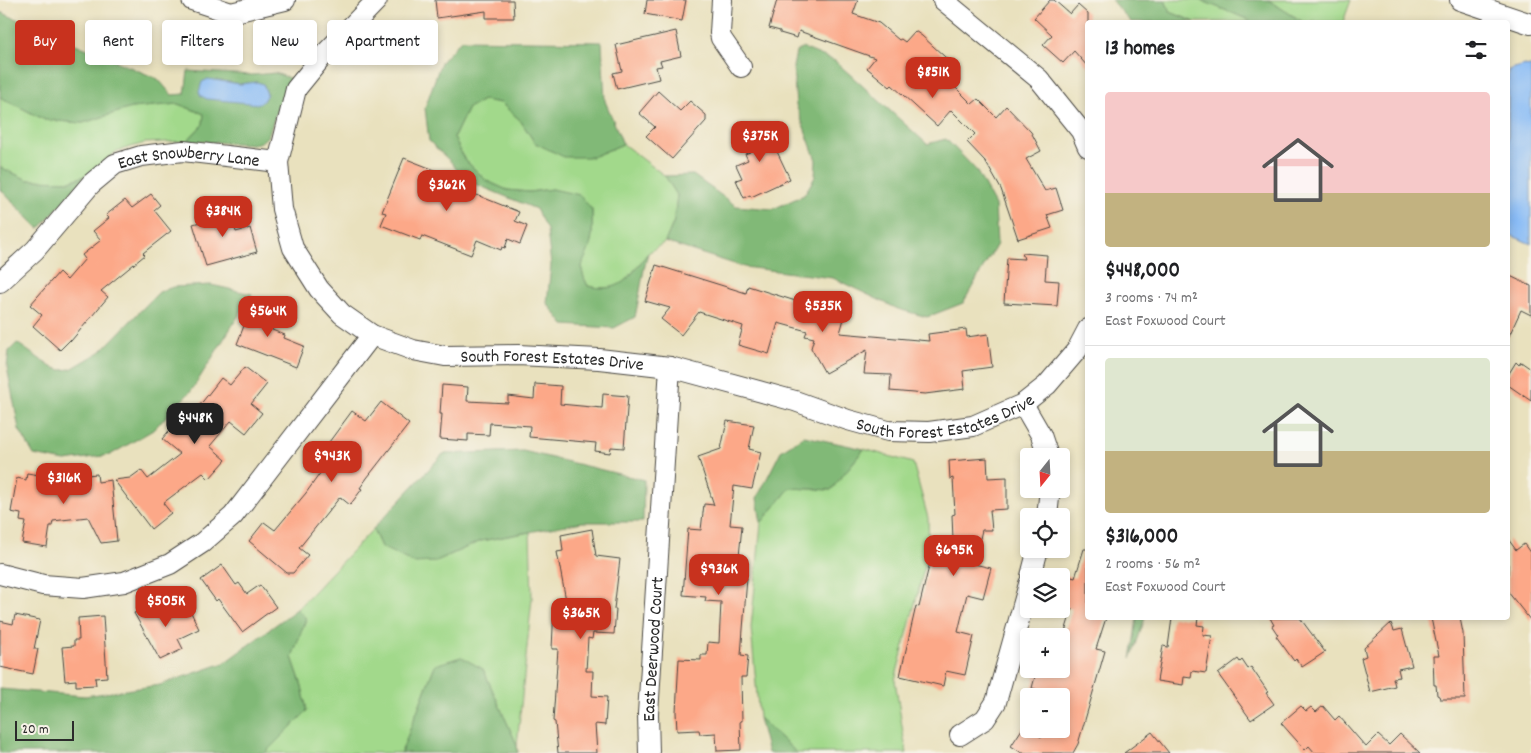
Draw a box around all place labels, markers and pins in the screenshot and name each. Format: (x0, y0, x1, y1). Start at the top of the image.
pin: $851K (898, 56, 968, 99)
pin: $375K (725, 120, 795, 163)
pin: $362K (412, 170, 482, 212)
pin: $384K (188, 196, 258, 238)
pin: $535K (788, 290, 858, 333)
pin: $564K (233, 296, 303, 338)
pin: $448K (160, 402, 230, 445)
pin: $943K (297, 440, 367, 483)
pin: $316K (29, 462, 99, 505)
pin: $695K (919, 534, 989, 577)
pin: $936K (684, 554, 754, 596)
pin: $505K (131, 586, 201, 628)
pin: $365K (546, 598, 616, 640)

